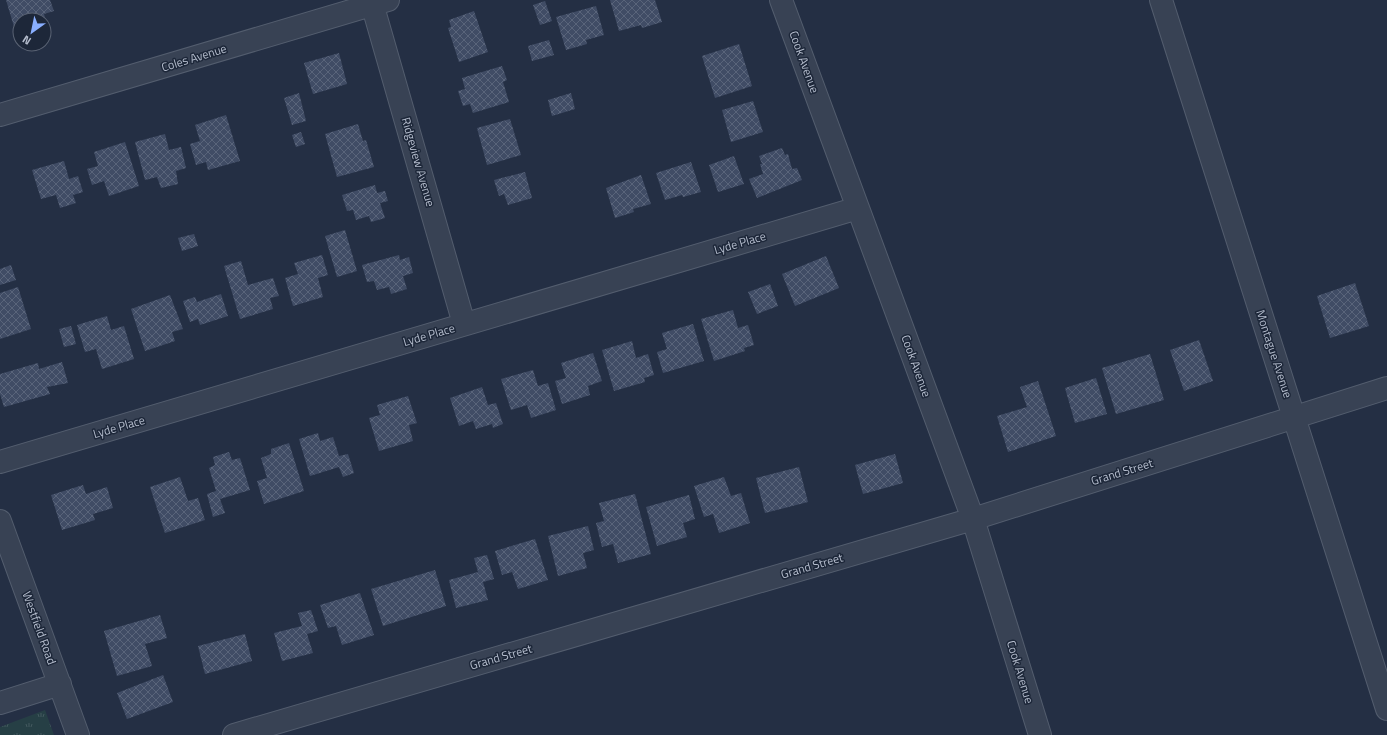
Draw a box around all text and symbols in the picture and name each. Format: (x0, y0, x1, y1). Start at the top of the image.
north arrow (12, 12, 52, 52)
street label: Cook Avenue (784, 28, 825, 96)
text: N (19, 32, 34, 49)
street label: Coles Avenue (159, 39, 229, 76)
street label: Ridgeview Avenue (397, 115, 440, 209)
street label: Lyde Place (712, 226, 768, 259)
street label: Montague Avenue (1251, 307, 1298, 400)
street label: Lyde Place (401, 318, 457, 351)
street label: Cook Avenue (896, 332, 937, 400)
street label: Lyde Place (91, 410, 147, 443)
street label: Grand Street (1089, 453, 1156, 490)
street label: Grand Street (779, 547, 846, 583)
street label: Westfield Road (17, 589, 62, 667)
street label: Grand Street (468, 638, 535, 674)
street label: Cook Avenue (1002, 638, 1039, 706)

